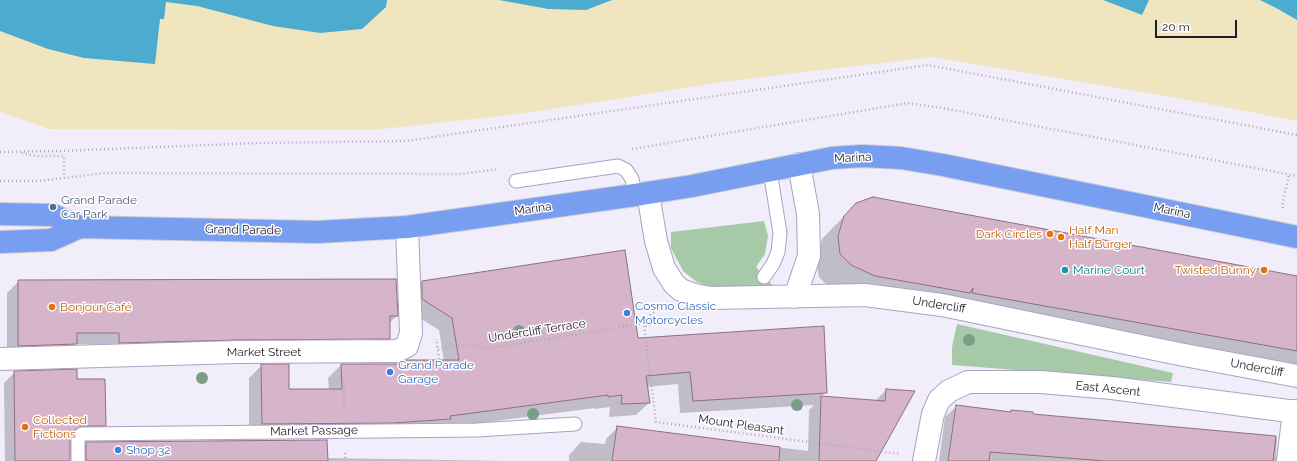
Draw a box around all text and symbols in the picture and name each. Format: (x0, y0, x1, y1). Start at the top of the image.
scale bar (1157, 12, 1239, 38)
text: 20 m (1162, 20, 1190, 34)
street label: Marina (834, 150, 872, 166)
place label: Grand Parade Car Park (61, 193, 137, 221)
street label: Marina (513, 199, 553, 219)
street label: Marina (1152, 200, 1192, 222)
marker: Grand Parade Car Park (48, 202, 58, 212)
street label: Grand Parade (205, 222, 281, 238)
place label: Half Man Half Burger (1069, 223, 1132, 251)
place label: Dark Circles (976, 227, 1042, 241)
marker: Dark Circles (1045, 229, 1055, 239)
marker: Half Man Half Burger (1056, 232, 1066, 242)
place label: Marine Court (1073, 263, 1145, 277)
place label: Twisted Bunny (1175, 263, 1256, 277)
marker: Marine Court (1060, 265, 1070, 275)
marker: Twisted Bunny (1259, 265, 1269, 275)
street label: Undercliff (911, 294, 967, 316)
place label: Cosmo Classic Motorcycles (635, 299, 716, 327)
place label: Bonjour Café (60, 300, 132, 314)
marker: Bonjour Café (47, 302, 57, 312)
marker: Cosmo Classic Motorcycles (622, 308, 632, 318)
street label: Undercliff Terrace (487, 316, 587, 346)
street label: Market Street (227, 345, 301, 359)
street label: Undercliff (1229, 356, 1285, 380)
place label: Grand Parade Garage (398, 358, 474, 386)
marker: Grand Parade Garage (385, 367, 395, 377)
street label: East Ascent (1075, 378, 1141, 400)
street label: Mount Pleasant (697, 412, 785, 438)
place label: Collected Fictions (33, 413, 87, 441)
marker: Collected Fictions (20, 422, 30, 432)
street label: Market Passage (270, 423, 358, 439)
place label: Shop 32 (126, 443, 171, 457)
marker: Shop 32 (113, 445, 123, 455)

